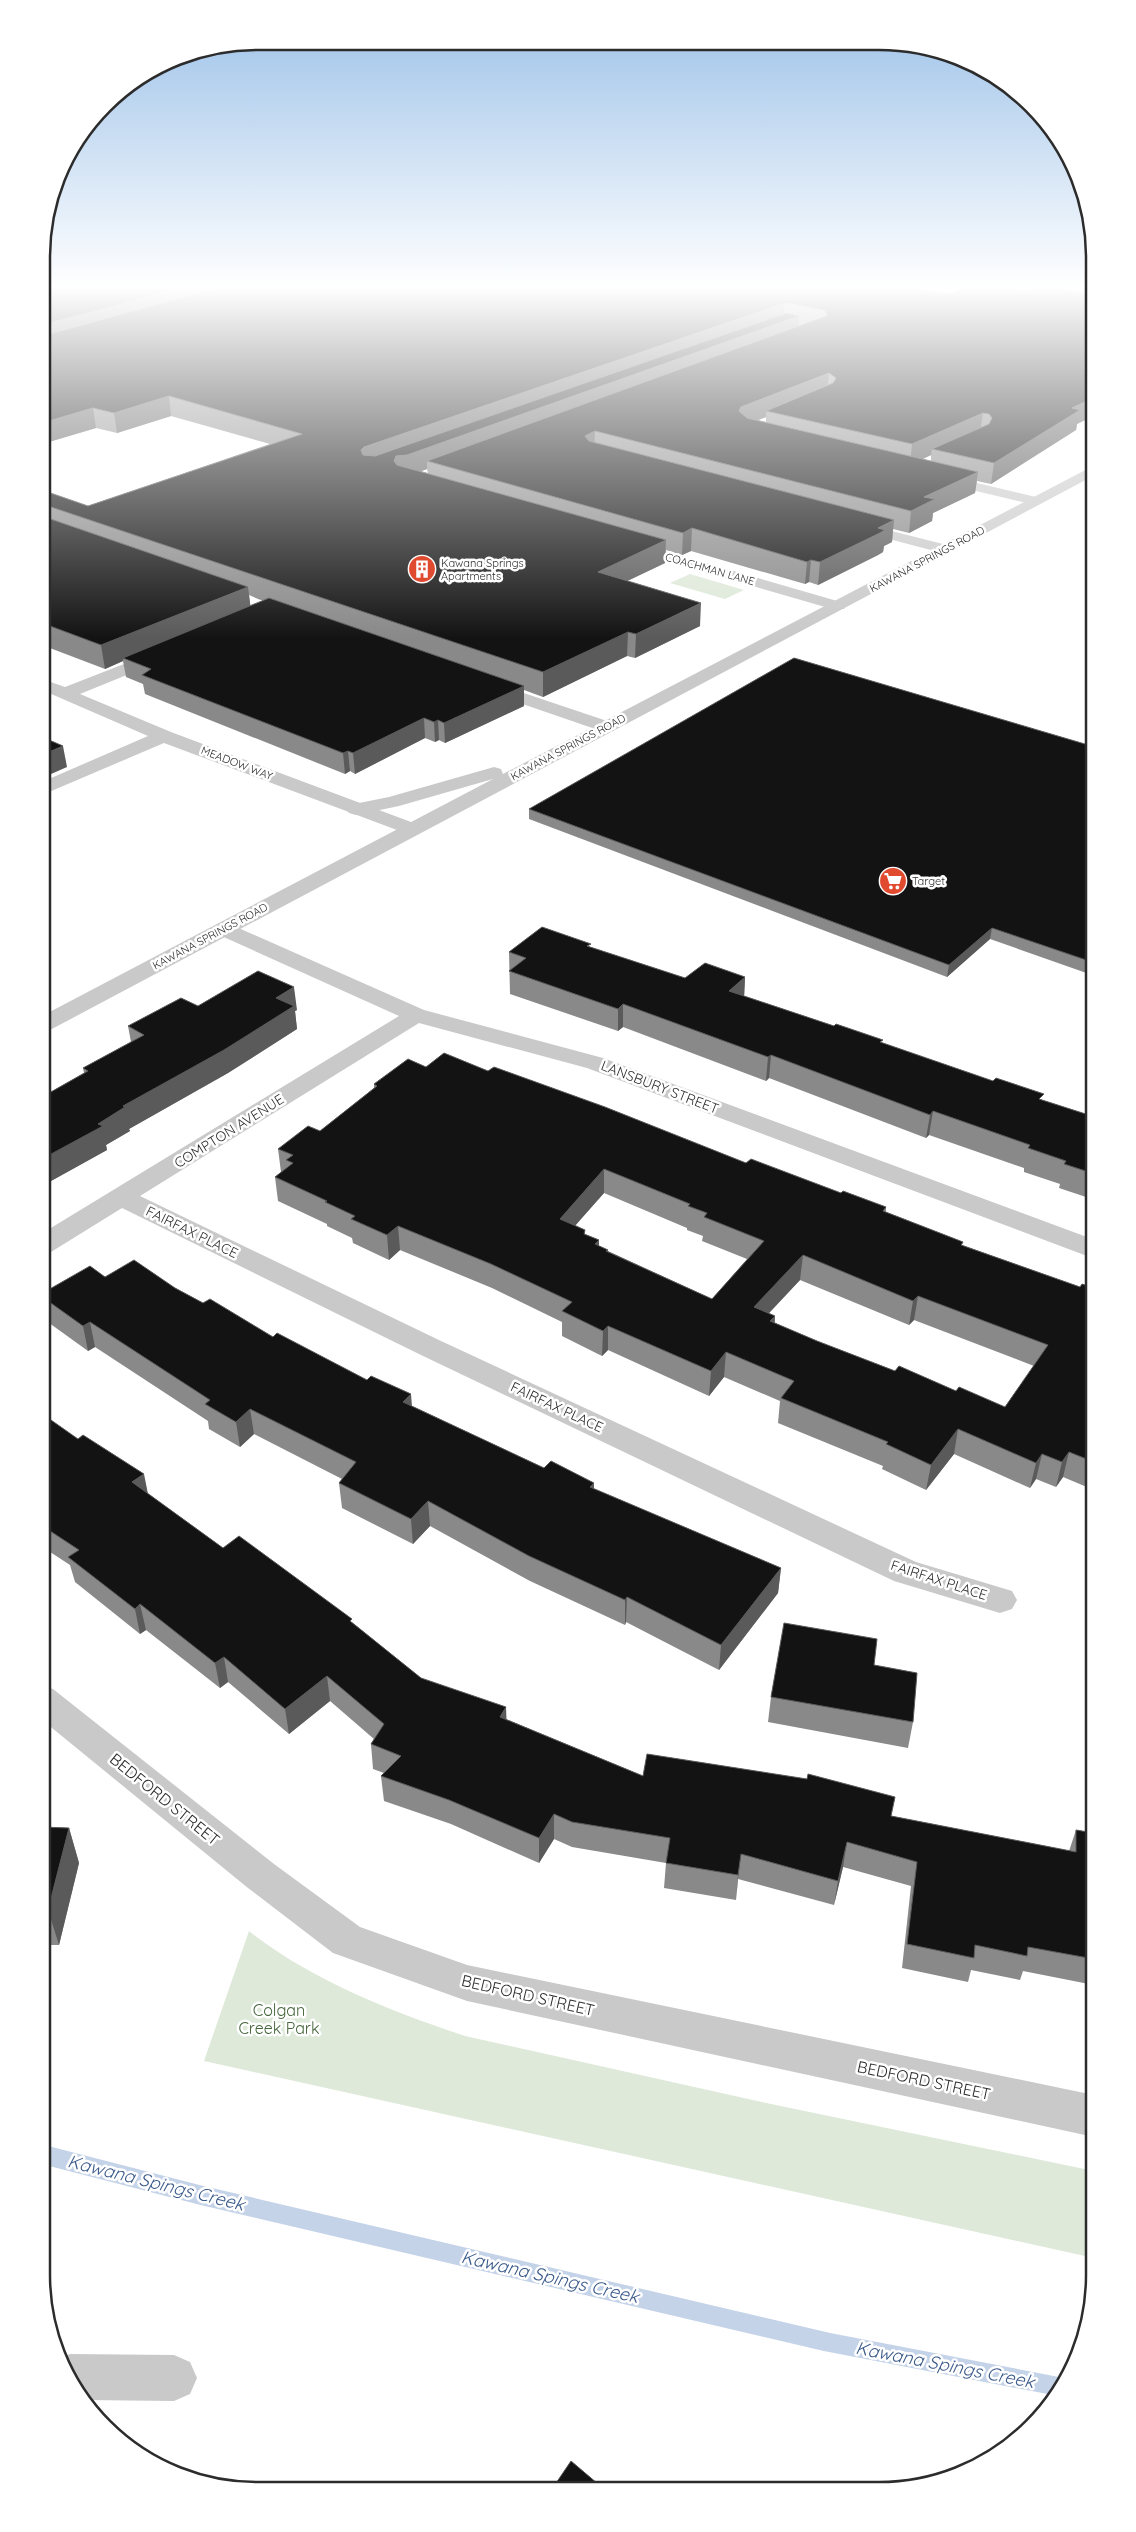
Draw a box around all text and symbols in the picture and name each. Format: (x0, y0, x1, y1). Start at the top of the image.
street label: KAWANA SPRINGS ROAD (867, 523, 987, 595)
street label: COACHMAN LANE (664, 550, 756, 588)
building icon: Kawana Springs Apartments (407, 554, 437, 584)
place label: Kawana Springs Apartments (441, 556, 524, 583)
street label: KAWANA SPRINGS ROAD (508, 711, 628, 783)
street label: MEADOW WAY (199, 743, 275, 783)
supermarket icon: Target (878, 866, 908, 896)
place label: Target (912, 874, 945, 888)
street label: KAWANA SPRINGS ROAD (150, 900, 270, 972)
street label: LANSBURY STREET (599, 1056, 721, 1118)
street label: COMPTON AVENUE (171, 1090, 287, 1172)
street label: FAIRFAX PLACE (143, 1202, 241, 1262)
street label: FAIRFAX PLACE (508, 1378, 606, 1436)
street label: FAIRFAX PLACE (889, 1556, 989, 1604)
street label: BEDFORD STREET (106, 1748, 224, 1850)
street label: BEDFORD STREET (460, 1970, 597, 2020)
park label: Colgan Creek Park (238, 2000, 320, 2038)
street label: BEDFORD STREET (855, 2056, 993, 2104)
water label: Kawana Spings Creek (65, 2149, 248, 2216)
water label: Kawana Spings Creek (459, 2245, 643, 2308)
water label: Kawana Spings Creek (854, 2336, 1038, 2393)

